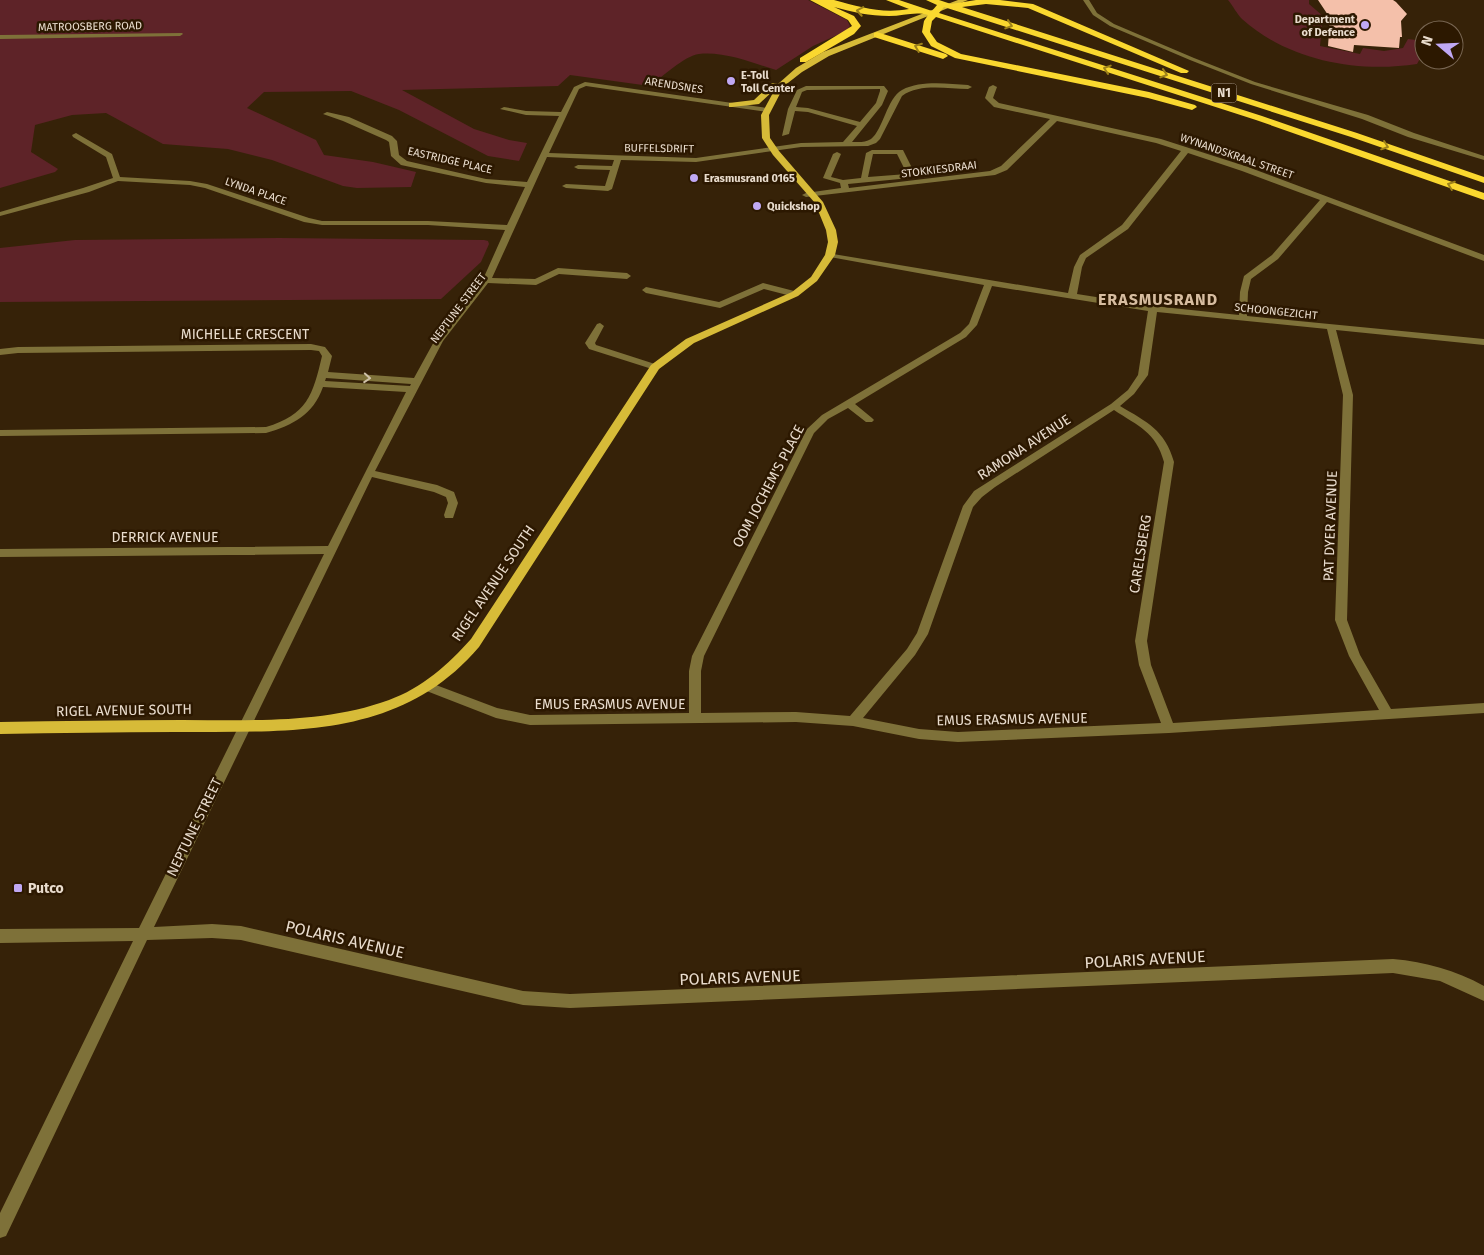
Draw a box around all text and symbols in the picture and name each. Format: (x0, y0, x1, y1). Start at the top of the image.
one-way arrow (856, 6, 865, 16)
place label: Department of Defence (1295, 13, 1356, 39)
street label: MATROOSBERG ROAD (38, 19, 142, 34)
one-way arrow (1005, 19, 1013, 29)
marker: Department of Defence (1359, 19, 1371, 31)
north arrow (1414, 20, 1464, 70)
text: N (1418, 34, 1437, 48)
one-way arrow (914, 43, 923, 53)
one-way arrow (1103, 65, 1112, 75)
one-way arrow (1160, 68, 1168, 78)
place label: E-Toll Toll Center (741, 69, 796, 95)
street label: ARENDSNES (644, 74, 704, 97)
marker: E-Toll Toll Center (725, 75, 737, 87)
road number: N1 (1212, 84, 1236, 102)
street label: WYNANDSKRAAL STREET (1178, 131, 1296, 182)
one-way arrow (1381, 140, 1389, 150)
street label: BUFFELSDRIFT (624, 141, 694, 156)
street label: EASTRIDGE PLACE (406, 144, 494, 177)
street label: STOKKIESDRAAI (900, 158, 978, 181)
marker: Erasmusrand 0165 (688, 172, 700, 184)
place label: Erasmusrand 0165 (704, 172, 795, 185)
street label: LYNDA PLACE (223, 175, 288, 208)
one-way arrow (1448, 181, 1456, 191)
marker: Quickshop (751, 200, 763, 212)
place label: Quickshop (767, 200, 820, 213)
street label: NEPTUNE STREET (428, 270, 489, 346)
district label: ERASMUSRAND (1098, 290, 1218, 309)
street label: SCHOONGEZICHT (1234, 301, 1318, 322)
street label: MICHELLE CRESCENT (181, 326, 310, 343)
one-way arrow (363, 373, 371, 384)
street label: RAMONA AVENUE (974, 411, 1074, 484)
street label: OOM JOCHEM'S PLACE (729, 422, 808, 550)
street label: PAT DYER AVENUE (1320, 470, 1341, 582)
street label: CARELSBERG (1126, 514, 1155, 595)
street label: RIGEL AVENUE SOUTH (448, 522, 539, 644)
street label: DERRICK AVENUE (112, 529, 218, 546)
street label: EMUS ERASMUS AVENUE (534, 696, 686, 713)
street label: RIGEL AVENUE SOUTH (56, 701, 192, 720)
street label: EMUS ERASMUS AVENUE (936, 710, 1088, 729)
street label: NEPTUNE STREET (163, 775, 226, 879)
place label: Putco (28, 880, 64, 897)
marker: Putco (12, 882, 24, 894)
street label: POLARIS AVENUE (284, 917, 406, 962)
street label: POLARIS AVENUE (1084, 947, 1206, 972)
street label: POLARIS AVENUE (679, 966, 801, 989)

